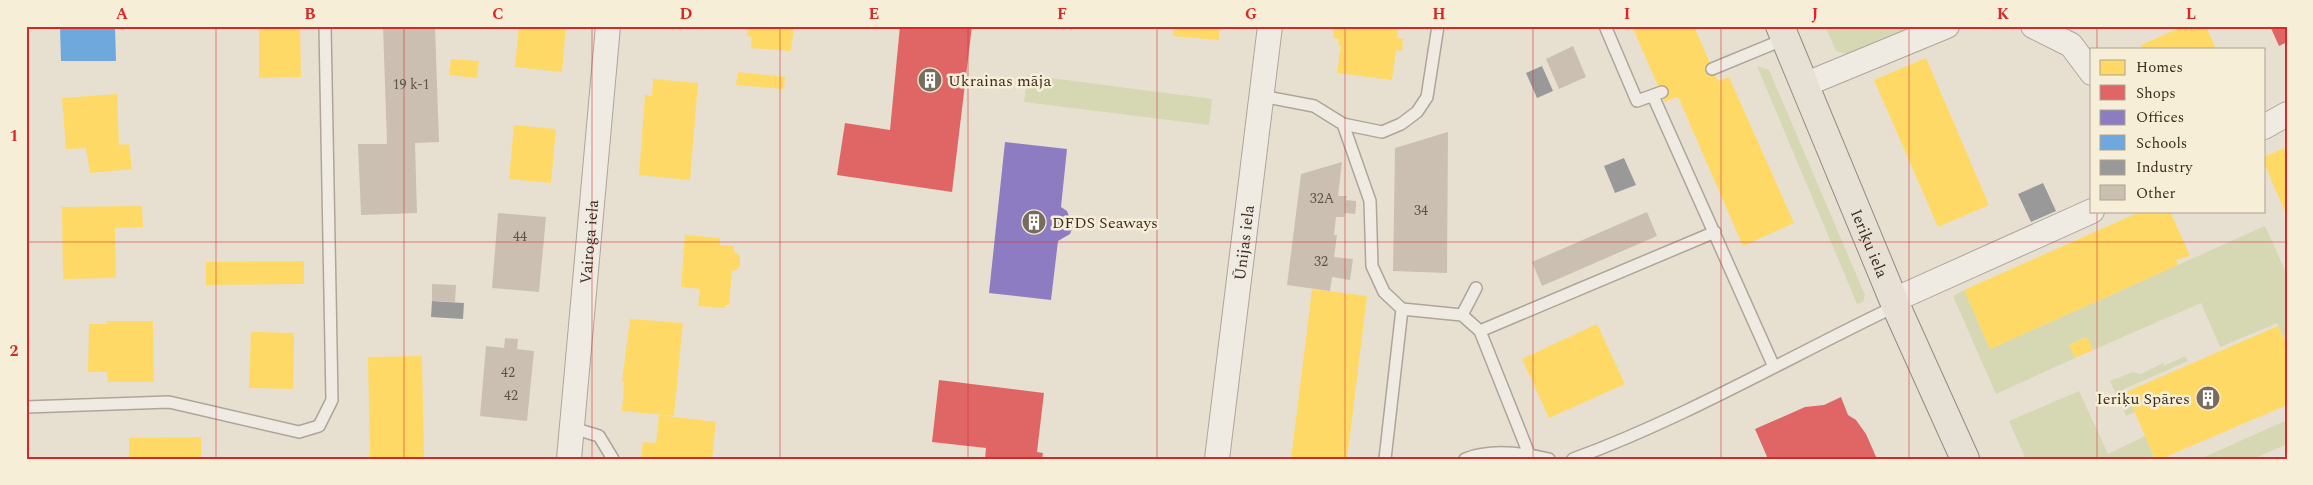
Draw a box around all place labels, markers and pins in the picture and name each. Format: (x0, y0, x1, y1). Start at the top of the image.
building icon: Ukrainas māja (917, 67, 943, 93)
place label: Ukrainas māja (948, 69, 1052, 93)
building icon: DFDS Seaways (1021, 209, 1047, 235)
place label: DFDS Seaways (1052, 211, 1158, 235)
building icon: Ieriķu Spāres (2195, 385, 2221, 411)
place label: Ieriķu Spāres (2096, 387, 2190, 411)

